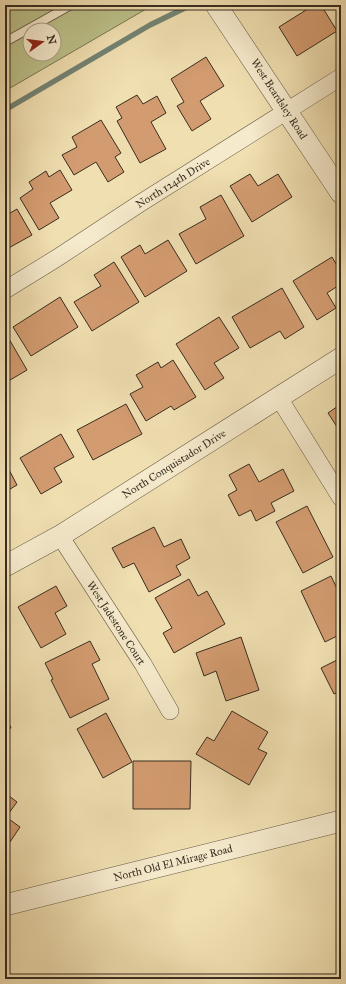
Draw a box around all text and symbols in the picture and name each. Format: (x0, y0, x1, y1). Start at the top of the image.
north arrow (22, 22, 62, 62)
text: N (44, 34, 59, 46)
street label: West Beardsley Road (248, 56, 310, 142)
street label: North 124th Drive (134, 155, 213, 211)
street label: North Conquistador Drive (120, 426, 229, 502)
street label: West Jadestone Court (83, 579, 148, 668)
street label: North Old El Mirage Road (112, 842, 234, 884)

